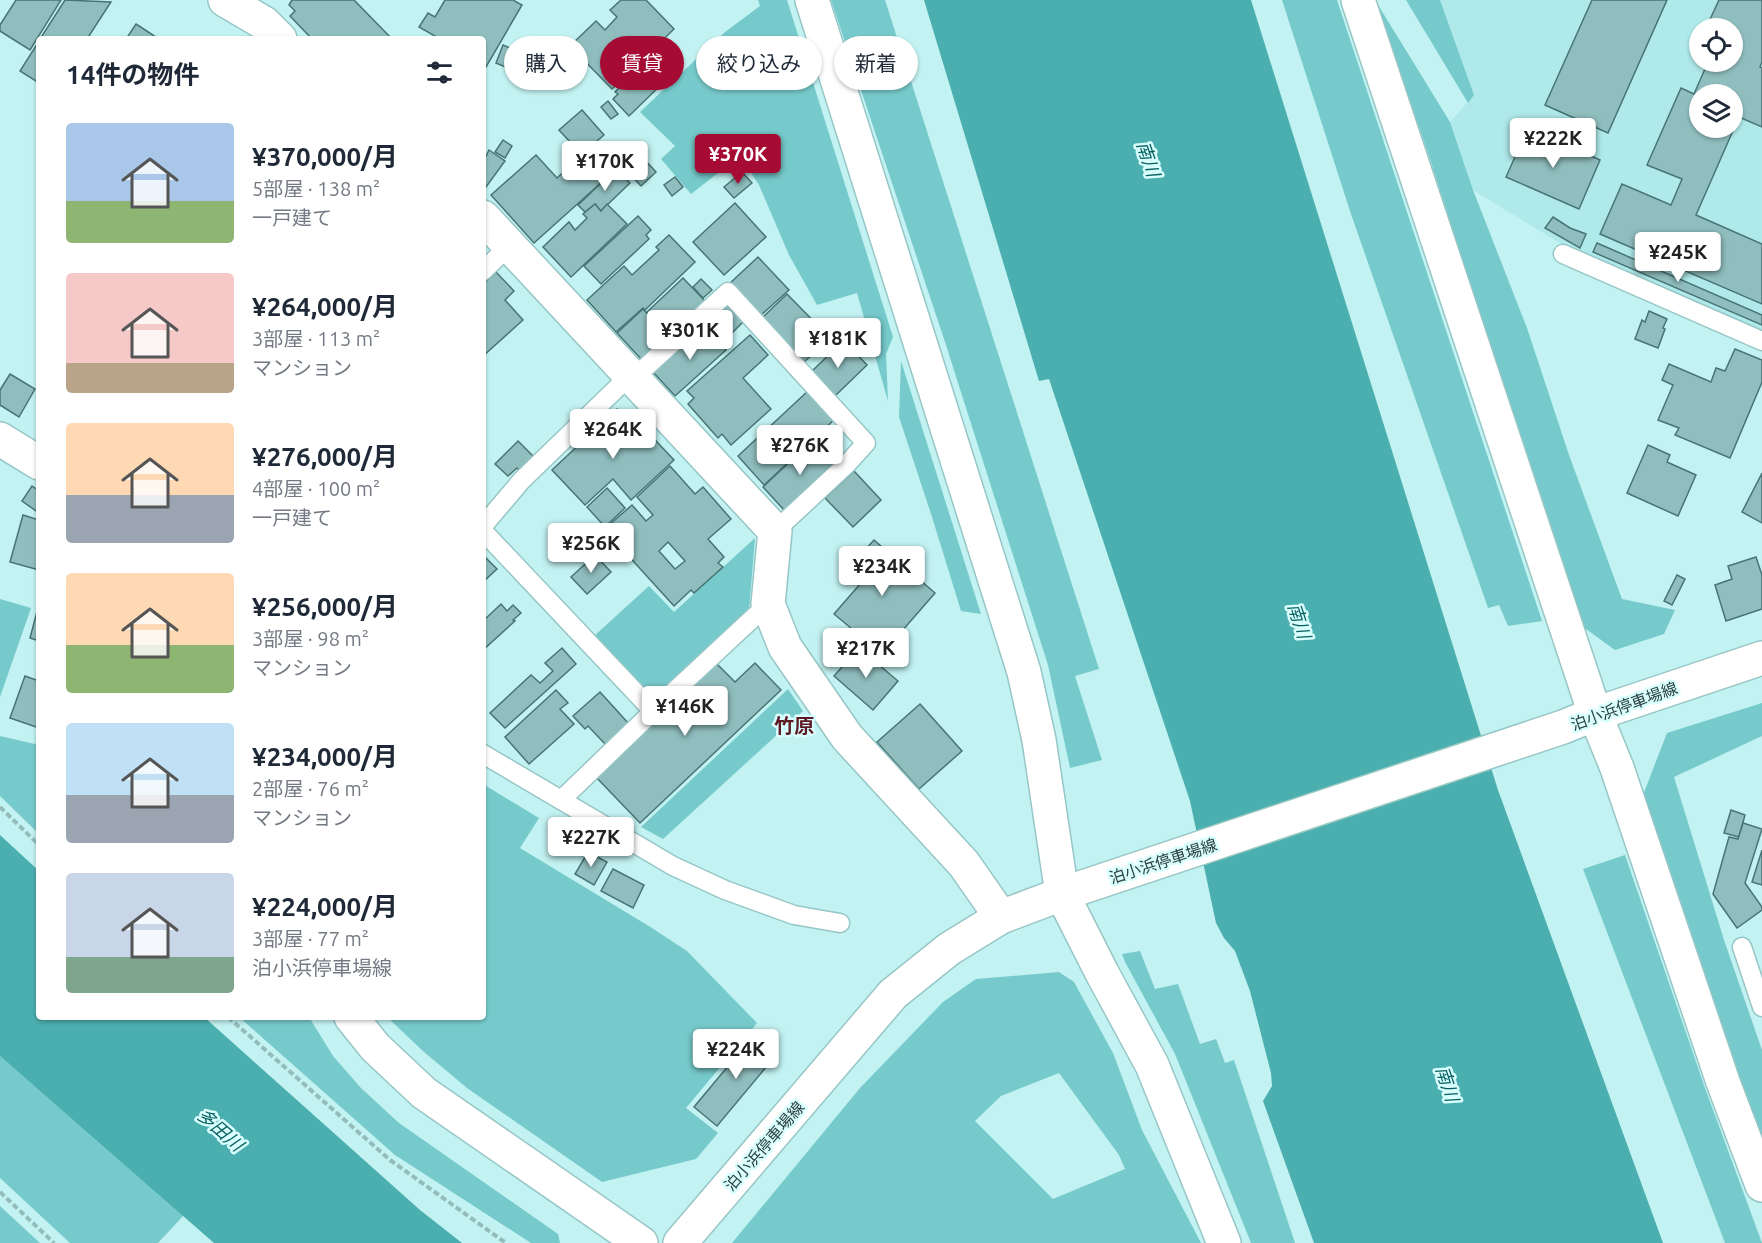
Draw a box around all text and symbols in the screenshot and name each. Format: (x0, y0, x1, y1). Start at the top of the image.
map controls (1689, 18, 1743, 138)
button: locate (1689, 18, 1743, 72)
chip: 購入 (504, 36, 588, 90)
chip: 賃貸 (600, 36, 684, 90)
chip: 絞り込み (696, 36, 822, 90)
chip: 新着 (834, 36, 918, 90)
icon: filters (423, 56, 456, 89)
text: 14件の物件 (66, 60, 199, 89)
button: layers (1689, 84, 1743, 138)
pin: ¥222K (1511, 118, 1595, 169)
text: ¥222K (1524, 126, 1582, 149)
pin: ¥370K (696, 134, 780, 185)
water label: 南川 (1134, 138, 1165, 181)
pin: ¥170K (563, 141, 647, 192)
text: ¥370,000/月 (252, 142, 398, 171)
text: ¥370K (709, 142, 767, 165)
icon: home (114, 147, 186, 219)
text: ¥170K (576, 149, 634, 172)
text: 5部屋 · 138 m² (252, 177, 380, 200)
text: 一戸建て (252, 206, 332, 229)
pin: ¥245K (1636, 232, 1720, 283)
text: ¥245K (1649, 240, 1707, 263)
text: ¥264,000/月 (252, 292, 398, 321)
icon: home (114, 297, 186, 369)
pin: ¥301K (648, 310, 732, 361)
text: ¥301K (661, 318, 719, 341)
pin: ¥181K (796, 318, 880, 369)
text: ¥181K (809, 326, 867, 349)
text: 3部屋 · 113 m² (252, 327, 380, 350)
text: マンション (252, 356, 352, 379)
pin: ¥264K (571, 409, 655, 460)
text: ¥264K (584, 417, 642, 440)
pin: ¥276K (758, 425, 842, 476)
text: ¥276K (771, 433, 829, 456)
text: ¥276,000/月 (252, 442, 398, 471)
icon: home (114, 447, 186, 519)
text: 4部屋 · 100 m² (252, 477, 380, 500)
text: 一戸建て (252, 506, 332, 529)
pin: ¥256K (549, 523, 633, 574)
text: ¥256K (562, 531, 620, 554)
pin: ¥234K (840, 546, 924, 597)
text: ¥234K (853, 554, 911, 577)
text: ¥256,000/月 (252, 592, 398, 621)
icon: home (114, 597, 186, 669)
water label: 南川 (1285, 600, 1316, 643)
text: 3部屋 · 98 m² (252, 627, 369, 650)
pin: ¥217K (824, 628, 908, 679)
text: ¥217K (837, 636, 895, 659)
text: マンション (252, 656, 352, 679)
street label: 泊小浜停車場線 (1568, 678, 1680, 734)
pin: ¥146K (643, 686, 727, 737)
text: ¥146K (656, 694, 714, 717)
district label: 竹原 (774, 714, 814, 737)
text: ¥234,000/月 (252, 742, 398, 771)
icon: home (114, 747, 186, 819)
text: 2部屋 · 76 m² (252, 777, 369, 800)
text: マンション (252, 806, 352, 829)
pin: ¥227K (549, 817, 633, 868)
text: ¥227K (562, 825, 620, 848)
street label: 泊小浜停車場線 (1107, 835, 1219, 887)
text: ¥224,000/月 (252, 892, 398, 921)
icon: home (114, 897, 186, 969)
text: 3部屋 · 77 m² (252, 927, 369, 950)
text: 泊小浜停車場線 (252, 956, 392, 979)
pin: ¥224K (694, 1029, 778, 1080)
text: ¥224K (707, 1037, 765, 1060)
water label: 南川 (1433, 1063, 1464, 1106)
street label: 泊小浜停車場線 (720, 1098, 808, 1194)
water label: 多田川 (194, 1104, 249, 1156)

